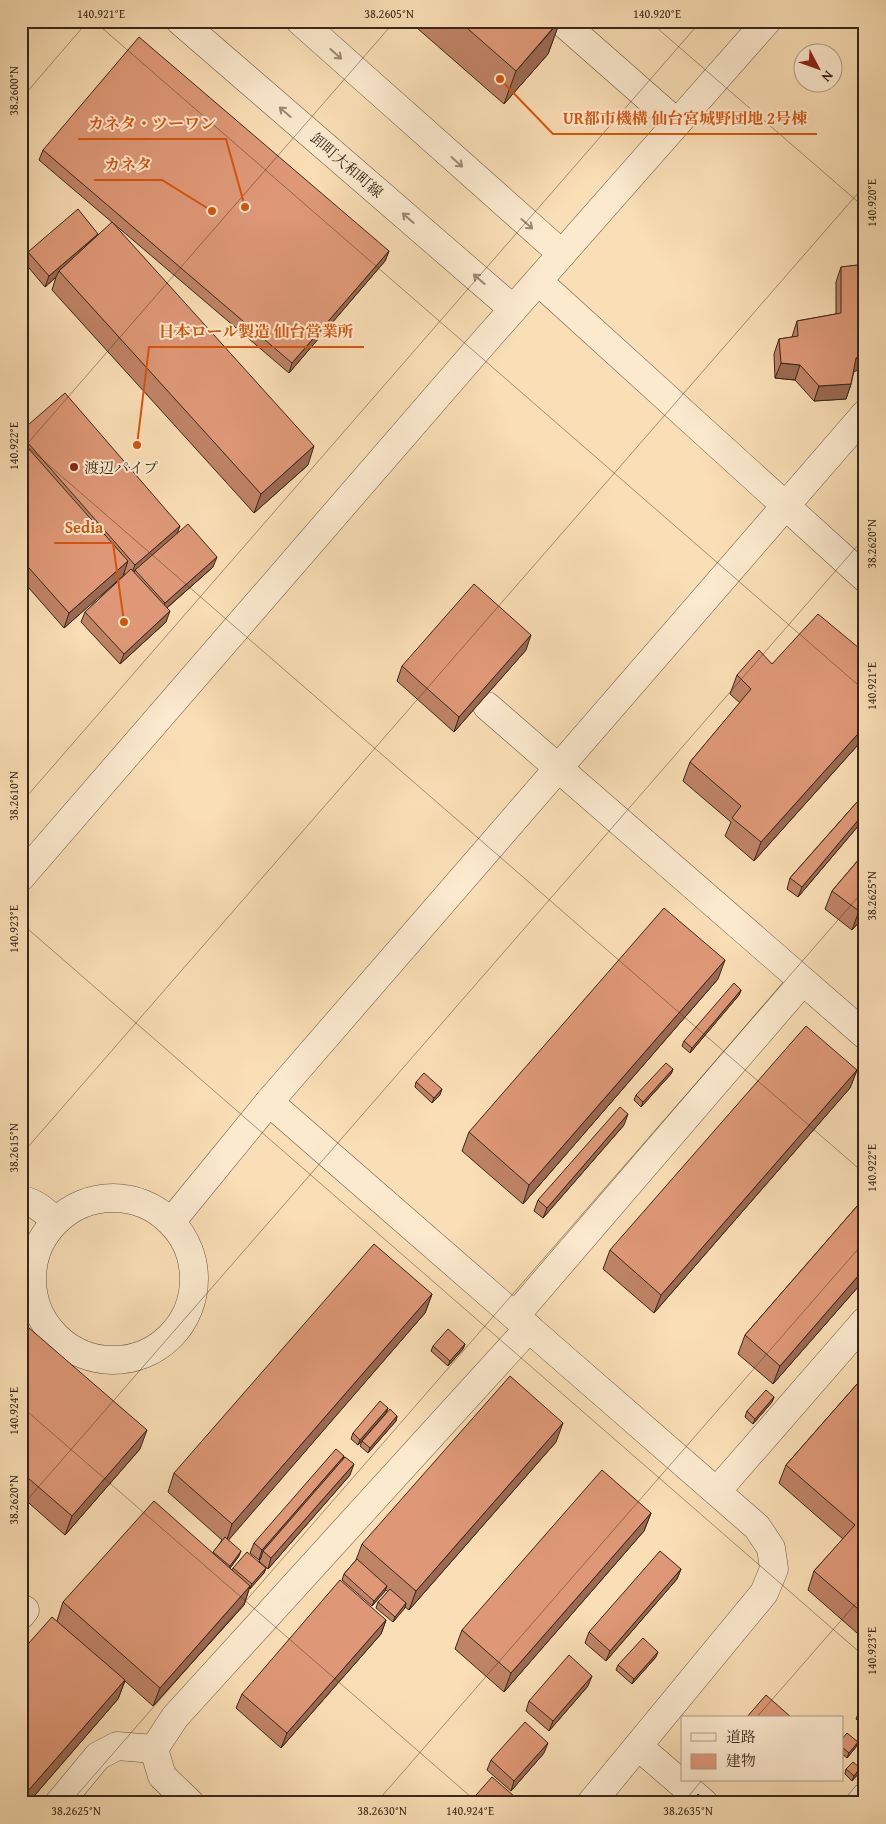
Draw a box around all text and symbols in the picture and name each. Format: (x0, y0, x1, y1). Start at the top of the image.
text: 140.921°E (77, 5, 125, 22)
text: 38.2605°N (364, 5, 414, 22)
text: 140.920°E (633, 5, 681, 22)
north arrow (794, 42, 844, 92)
one-way arrow (329, 48, 342, 60)
text: 38.2600°N (5, 66, 22, 116)
text: N (817, 66, 838, 87)
callout: UR都市機構 仙台宮城野団地 2号棟 (553, 103, 817, 134)
one-way arrow (279, 106, 292, 117)
text: UR都市機構 仙台宮城野団地 2号棟 (563, 106, 807, 130)
callout: カネタ・ツーワン (78, 108, 226, 139)
text: カネタ・ツーワン (88, 111, 216, 135)
street label: 卸町大和町線 (306, 128, 388, 202)
callout: カネタ (94, 149, 162, 180)
text: カネタ (104, 152, 152, 176)
one-way arrow (451, 156, 464, 168)
text: 140.920°E (863, 179, 880, 227)
one-way arrow (402, 212, 415, 223)
one-way arrow (521, 218, 534, 230)
one-way arrow (473, 274, 486, 285)
callout: 日本ロール製造 仙台営業所 (149, 316, 364, 347)
text: 日本ロール製造 仙台営業所 (158, 319, 354, 343)
text: 140.922°E (5, 422, 22, 470)
place label: 渡辺パイプ (84, 457, 159, 478)
marker: 渡辺パイプ (68, 461, 80, 473)
callout: Sedia (54, 512, 113, 543)
text: Sedia (65, 515, 104, 539)
text: 38.2620°N (863, 519, 880, 569)
text: 140.921°E (863, 662, 880, 710)
text: 38.2610°N (5, 771, 22, 821)
text: 38.2625°N (863, 871, 880, 921)
text: 140.923°E (5, 905, 22, 953)
text: 38.2615°N (5, 1123, 22, 1173)
text: 140.922°E (863, 1144, 880, 1192)
text: 140.924°E (5, 1387, 22, 1435)
text: 38.2620°N (5, 1475, 22, 1525)
text: 140.923°E (863, 1627, 880, 1675)
legend (681, 1716, 844, 1782)
text: 道路 (726, 1726, 756, 1747)
text: 建物 (726, 1750, 756, 1771)
text: 38.2625°N (51, 1802, 101, 1819)
text: 38.2630°N (357, 1802, 407, 1819)
text: 140.924°E (446, 1802, 494, 1819)
text: 38.2635°N (663, 1802, 713, 1819)

